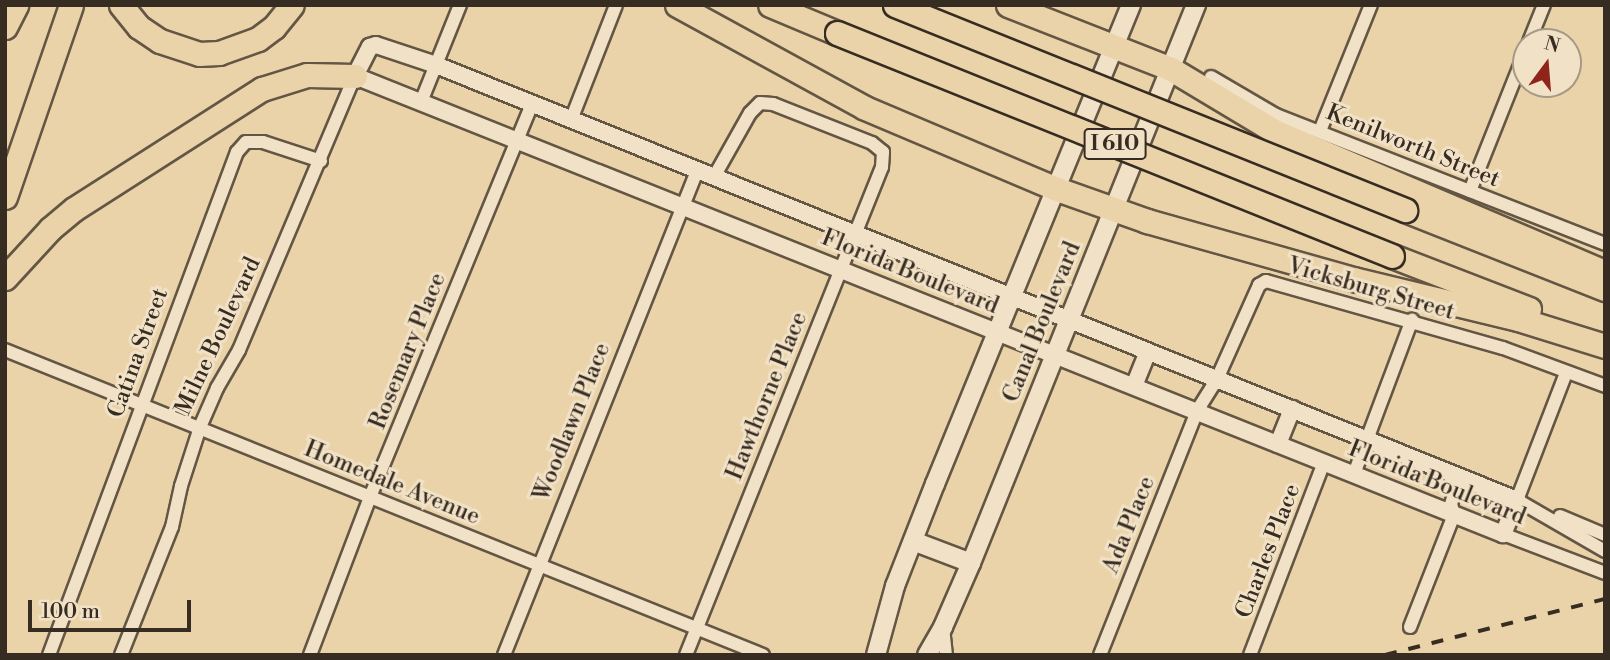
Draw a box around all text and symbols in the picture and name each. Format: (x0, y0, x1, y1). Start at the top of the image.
north arrow (1512, 28, 1582, 98)
text: N (1542, 31, 1563, 58)
street label: Kenilworth Street (1322, 99, 1504, 193)
road number: I 610 (1084, 127, 1146, 162)
street label: Florida Boulevard (817, 224, 1003, 320)
street label: Canal Boulevard (997, 238, 1087, 406)
street label: Vicksburg Street (1284, 252, 1458, 326)
street label: Milne Boulevard (169, 253, 267, 419)
street label: Rosemary Place (364, 269, 452, 433)
street label: Catina Street (102, 285, 174, 421)
street label: Hawthorne Place (721, 308, 813, 484)
street label: Woodlawn Place (528, 339, 616, 505)
street label: Homedale Avenue (300, 435, 484, 531)
street label: Florida Boulevard (1344, 435, 1530, 531)
street label: Ada Place (1097, 472, 1161, 578)
street label: Charles Place (1230, 480, 1306, 622)
scale bar (32, 586, 194, 630)
text: 100 m (41, 599, 100, 625)

